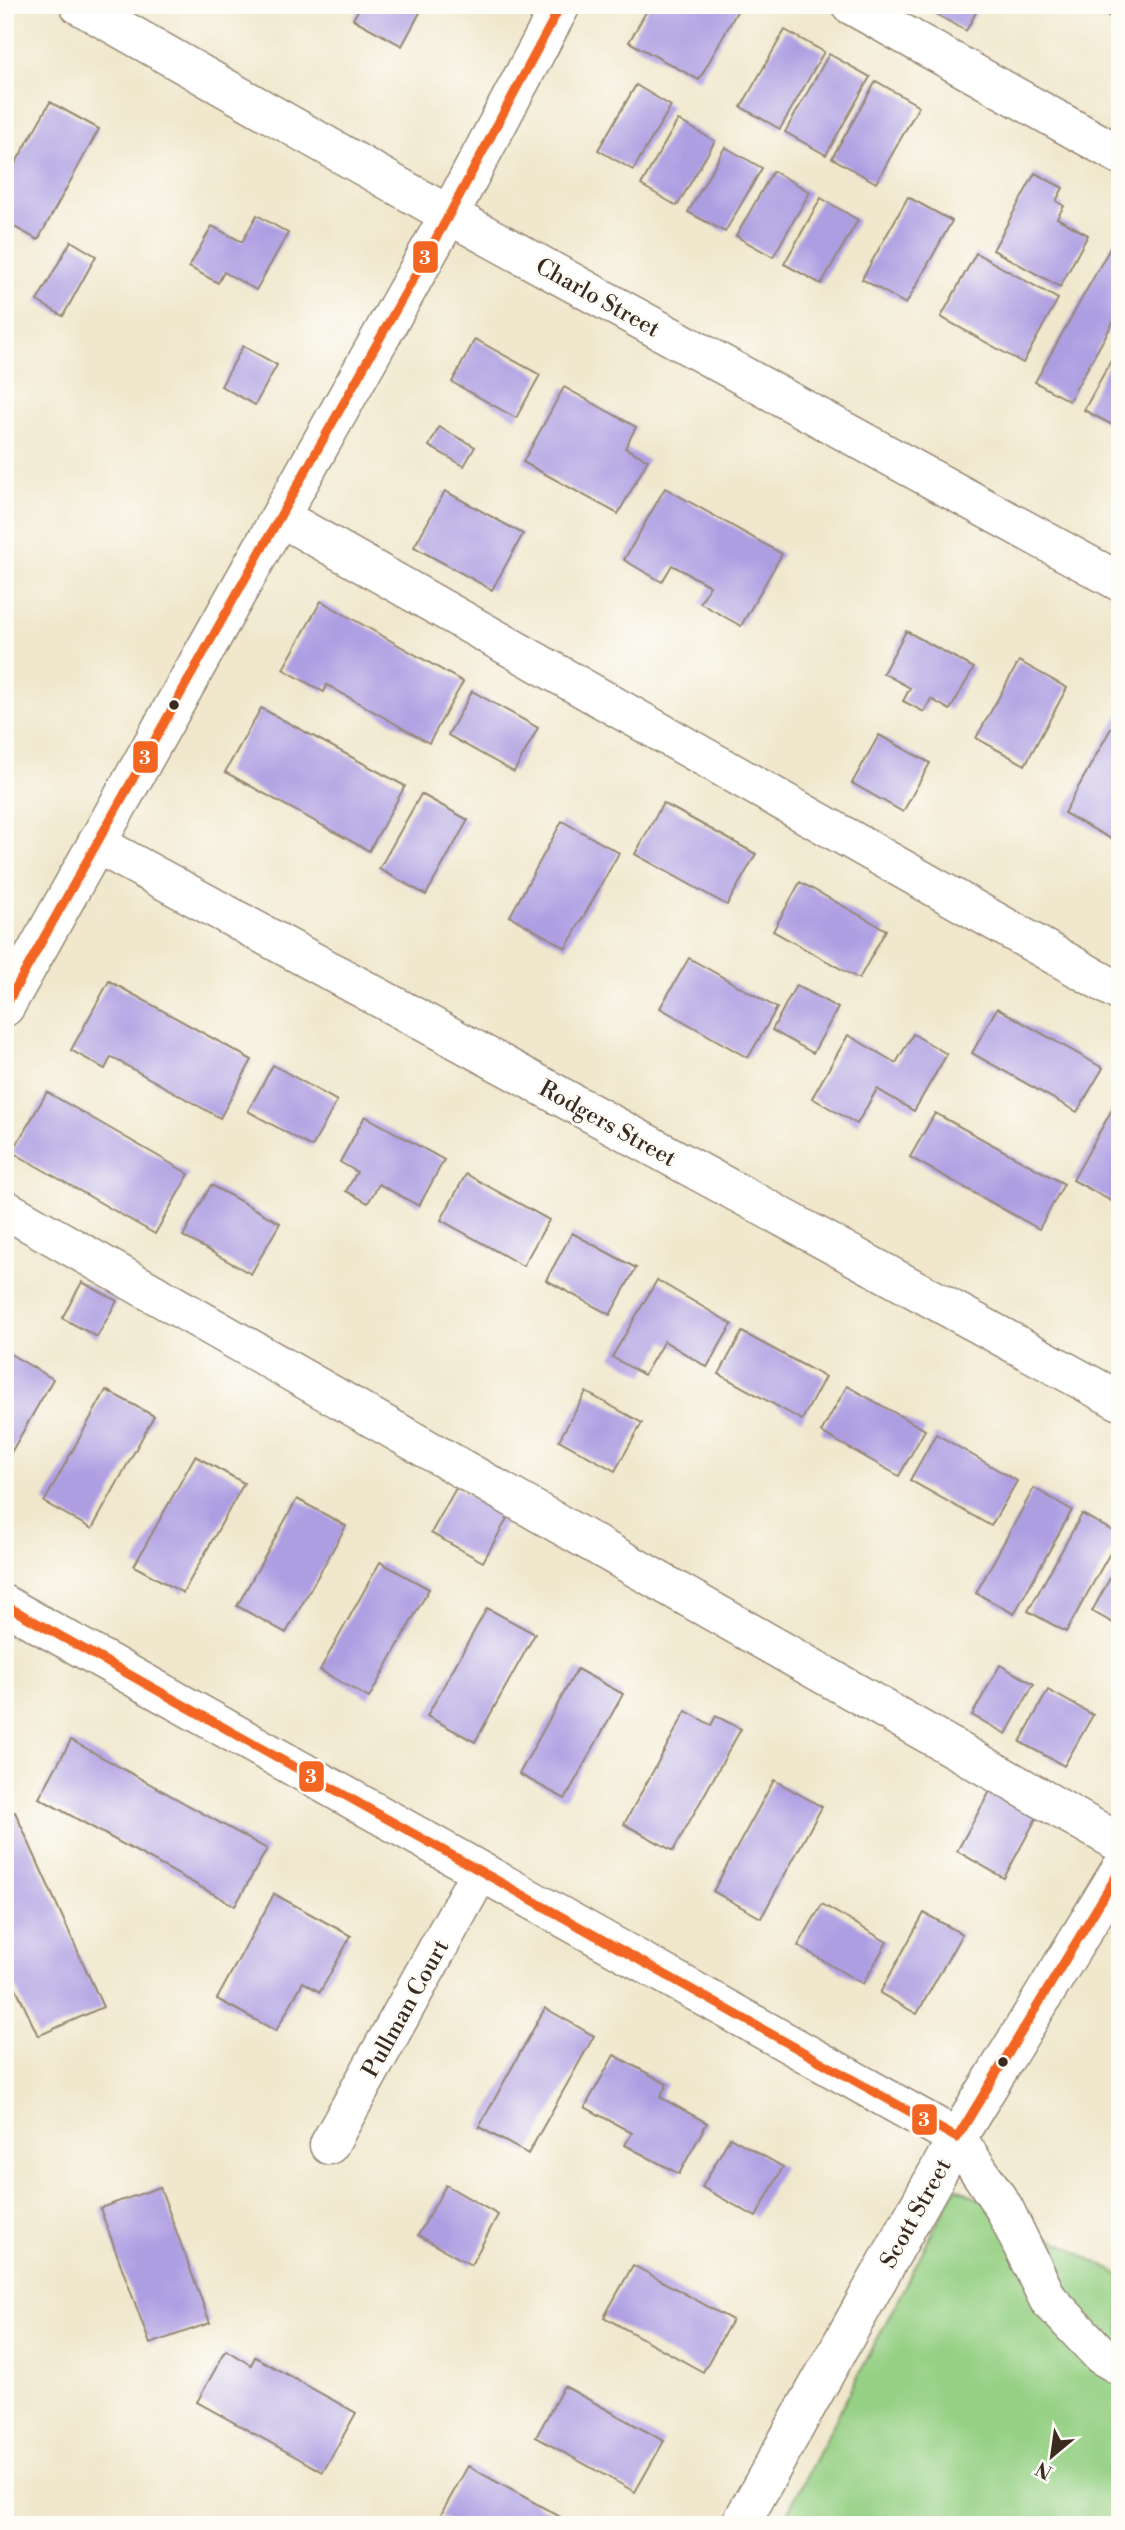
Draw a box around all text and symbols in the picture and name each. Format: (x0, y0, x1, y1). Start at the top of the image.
line badge: 3 (412, 240, 439, 274)
text: 3 (419, 246, 431, 270)
street label: Charlo Street (531, 252, 665, 343)
unlabelled marker (167, 698, 181, 712)
line badge: 3 (132, 740, 159, 774)
text: 3 (139, 746, 151, 770)
street label: Rodgers Street (534, 1075, 681, 1173)
line badge: 3 (298, 1760, 325, 1793)
text: 3 (305, 1765, 317, 1789)
street label: Pullman Court (356, 1935, 455, 2082)
unlabelled marker (996, 2055, 1010, 2069)
line badge: 3 (911, 2103, 938, 2136)
text: 3 (918, 2108, 930, 2132)
street label: Scott Street (874, 2154, 957, 2273)
north arrow (1016, 2422, 1086, 2492)
text: N (1032, 2456, 1057, 2484)

